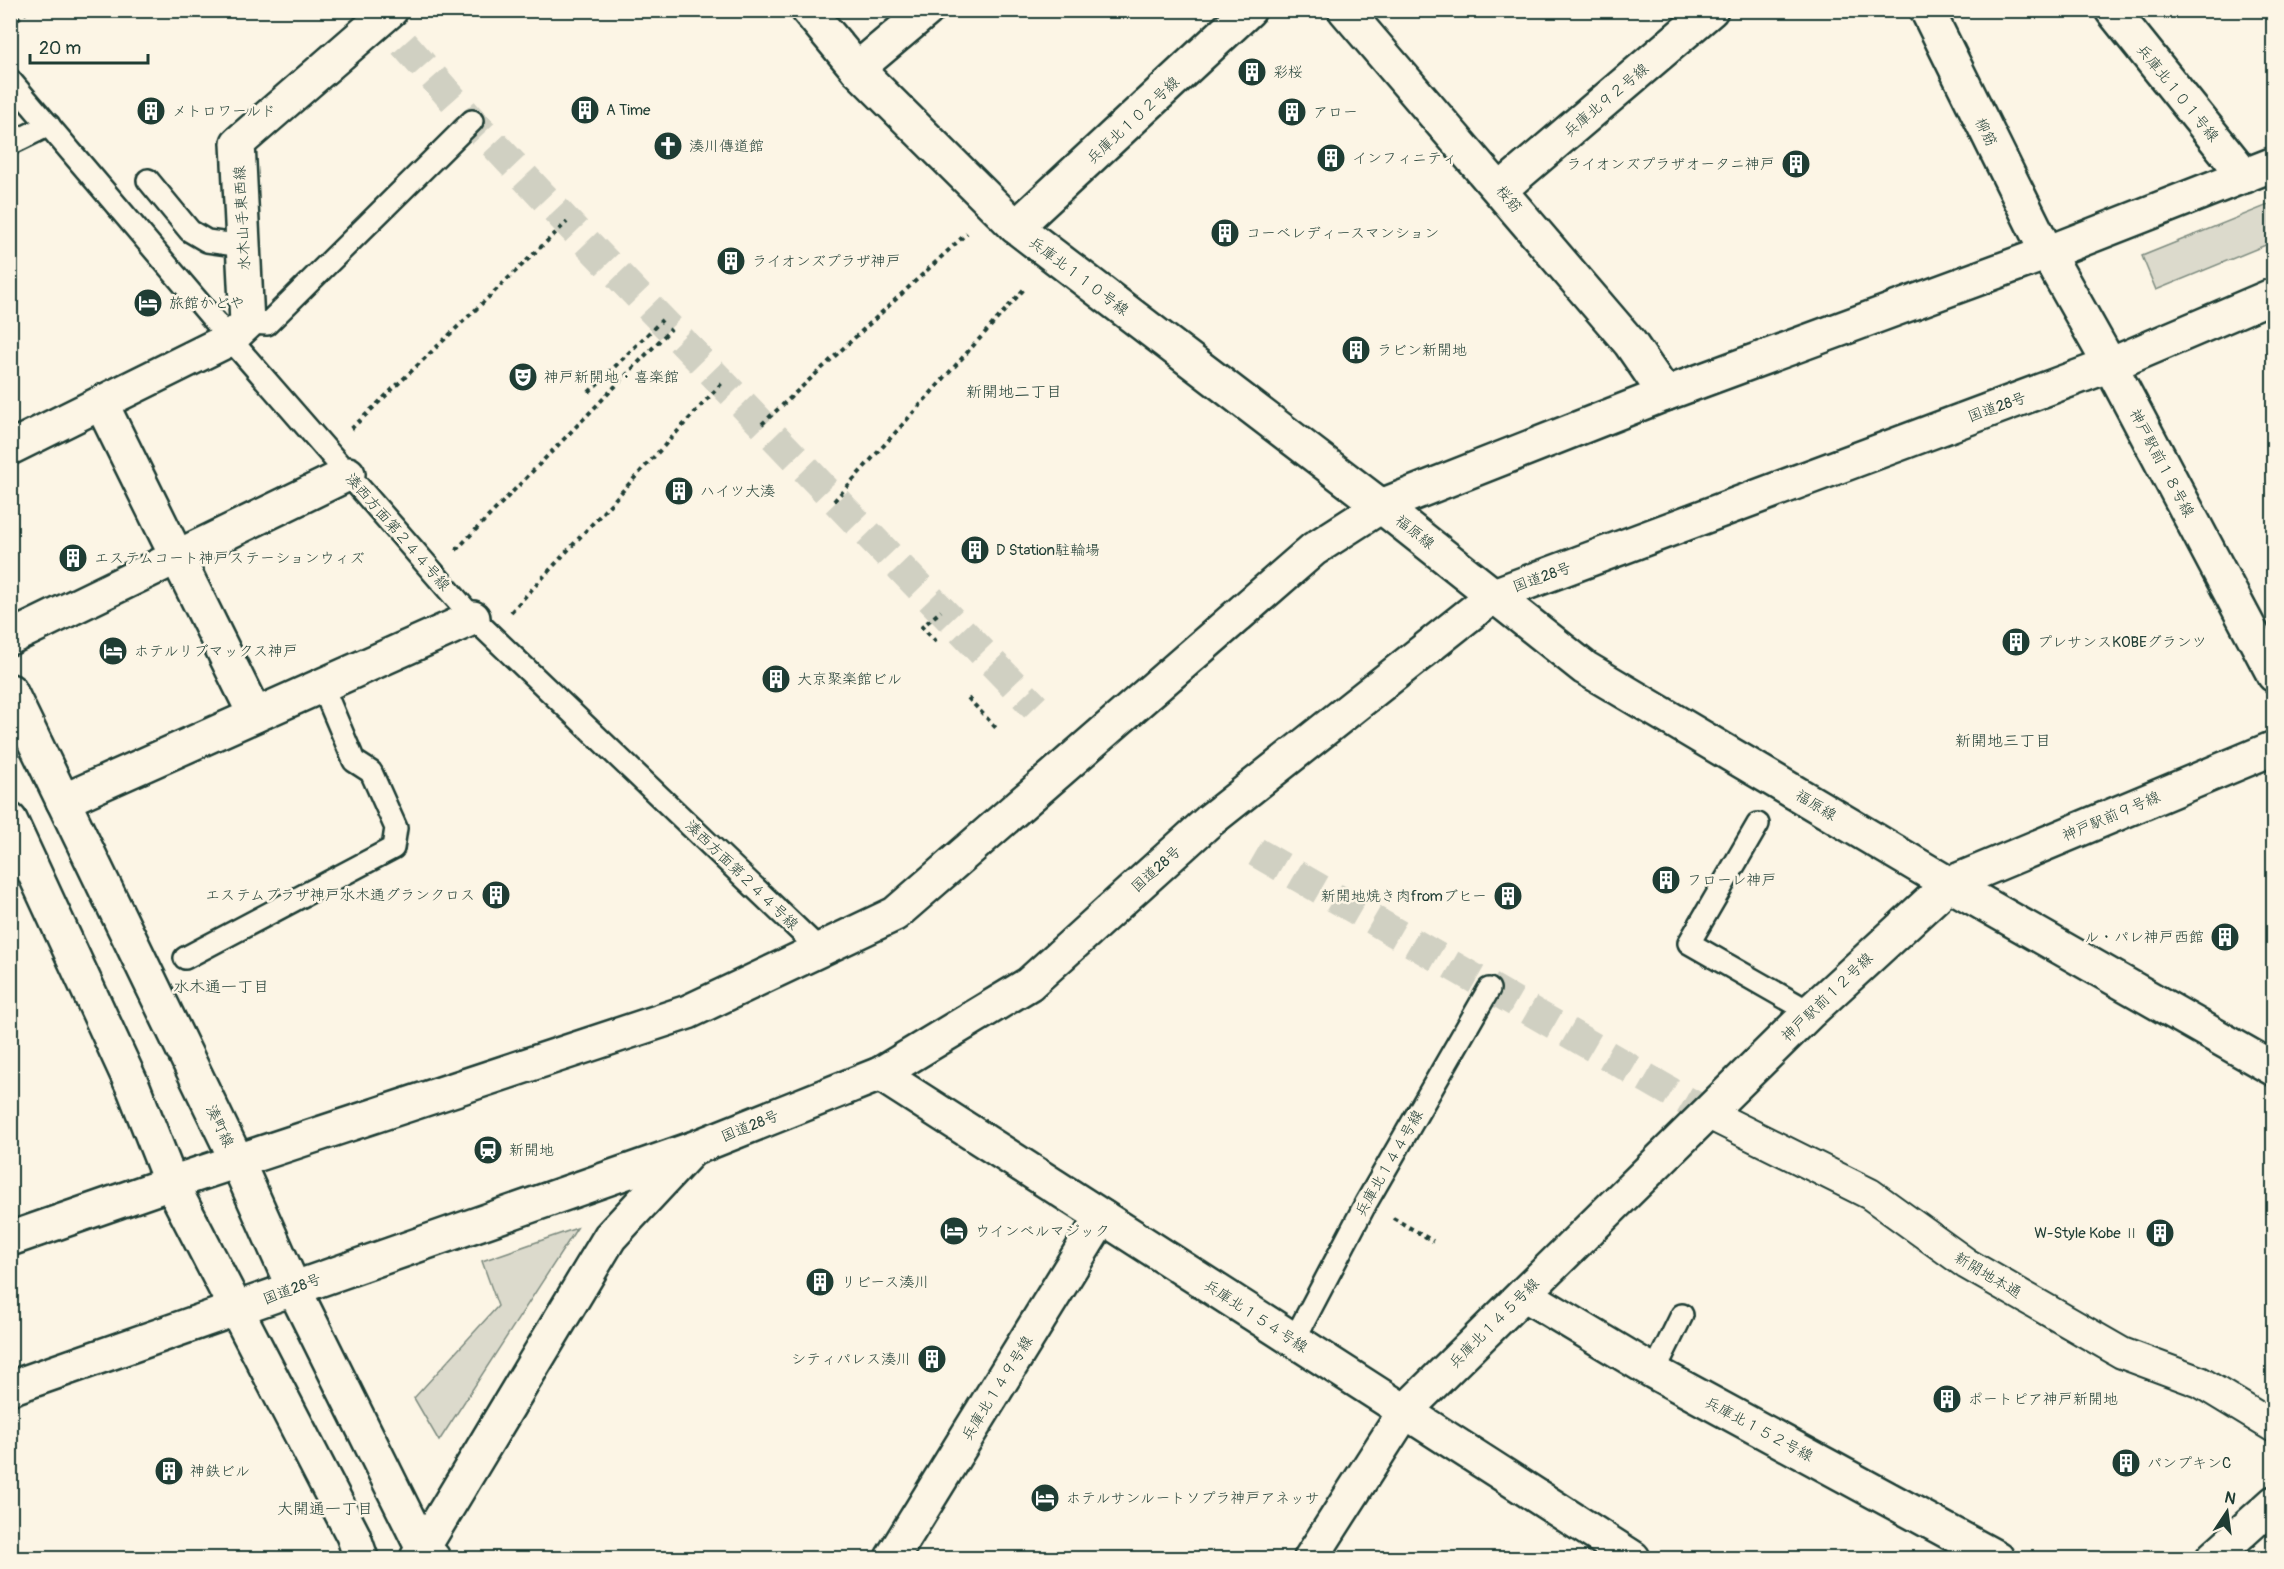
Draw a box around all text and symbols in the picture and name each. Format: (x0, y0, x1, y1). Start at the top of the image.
scale bar (30, 27, 148, 65)
text: 20 m (39, 37, 81, 60)
street label: 兵庫北１０１号線 (2132, 41, 2223, 146)
building icon: 彩桜 (1236, 56, 1268, 88)
street label: 兵庫北９２号線 (1560, 59, 1653, 141)
place label: 彩桜 (1273, 63, 1303, 82)
street label: 兵庫北１０２号線 (1083, 72, 1184, 168)
building icon: A Time (569, 94, 601, 126)
building icon: メトロワールド (135, 95, 167, 127)
building icon: アロー (1276, 96, 1308, 128)
place label: A Time (606, 101, 651, 120)
place label: メトロワールド (172, 102, 276, 121)
place label: アロー (1313, 103, 1358, 122)
street label: 柳筋 (1970, 115, 2001, 150)
church icon: 湊川傳道館 (652, 130, 684, 162)
place label: 湊川傳道館 (689, 137, 764, 156)
building icon: インフィニティ (1315, 142, 1347, 174)
building icon: ライオンズプラザオータニ神戸 (1780, 148, 1812, 180)
place label: インフィニティ (1352, 149, 1457, 168)
place label: ライオンズプラザオータニ神戸 (1566, 155, 1775, 174)
street label: 水木山手東西線 (230, 165, 255, 271)
street label: 桜筋 (1492, 182, 1526, 217)
building icon: コーベレディースマンション (1209, 217, 1241, 249)
place label: コーベレディースマンション (1246, 224, 1439, 243)
street label: 兵庫北１１０号線 (1025, 233, 1132, 320)
building icon: ライオンズプラザ神戸 (715, 245, 747, 277)
place label: ライオンズプラザ神戸 (752, 252, 901, 271)
hotel icon: 旅館かどや (132, 287, 164, 319)
place label: 旅館かどや (169, 294, 245, 313)
building icon: ラビン新開地 (1340, 334, 1372, 366)
place label: ラビン新開地 (1377, 341, 1467, 360)
theatre icon: 神戸新開地・喜楽館 (507, 361, 539, 393)
place label: 神戸新開地・喜楽館 (544, 368, 679, 387)
district label: 新開地二丁目 (966, 382, 1062, 402)
street label: 国道28号 (1965, 388, 2029, 427)
street label: 神戸駅前１８号線 (2125, 406, 2198, 521)
street label: 湊西方面第２４４号線 (341, 469, 454, 595)
building icon: ハイツ大湊 (663, 475, 695, 507)
place label: ハイツ大湊 (700, 482, 775, 501)
street label: 福原線 (1391, 511, 1438, 554)
building icon: D Station駐輪場 (959, 534, 991, 566)
place label: D Station駐輪場 (996, 541, 1100, 560)
building icon: エステムコート神戸ステーションウィズ (57, 542, 89, 574)
place label: エステムコート神戸ステーションウィズ (94, 549, 365, 568)
street label: 国道28号 (1510, 558, 1574, 597)
building icon: プレサンスKOBEグランツ (2000, 626, 2032, 658)
place label: プレサンスKOBEグランツ (2037, 633, 2207, 652)
hotel icon: ホテルリブマックス神戸 (97, 635, 129, 667)
place label: ホテルリブマックス神戸 (134, 642, 298, 661)
building icon: 大京聚楽館ビル (760, 663, 792, 695)
place label: 大京聚楽館ビル (797, 670, 902, 689)
district label: 新開地三丁目 (1955, 731, 2051, 751)
street label: 福原線 (1792, 786, 1840, 825)
street label: 神戸駅前９号線 (2059, 787, 2163, 846)
street label: 湊西方面第２４４号線 (681, 816, 802, 934)
street label: 国道28号 (1127, 842, 1185, 897)
building icon: フローレ神戸 (1650, 864, 1682, 896)
place label: フローレ神戸 (1687, 871, 1776, 890)
building icon: エステムプラザ神戸水木通グランクロス (480, 879, 512, 911)
building icon: 新開地焼き肉fromブヒー (1492, 880, 1524, 912)
place label: エステムプラザ神戸水木通グランクロス (205, 886, 475, 905)
place label: 新開地焼き肉fromブヒー (1321, 887, 1487, 906)
building icon: ル・パレ神戸西館 (2209, 921, 2241, 953)
place label: ル・パレ神戸西館 (2084, 928, 2204, 947)
street label: 神戸駅前１２号線 (1778, 949, 1877, 1046)
district label: 水木通一丁目 (173, 977, 269, 997)
street label: 湊町線 (201, 1102, 238, 1151)
street label: 国道28号 (718, 1106, 782, 1147)
street label: 兵庫北１４４号線 (1351, 1107, 1428, 1220)
station icon: 新開地 (472, 1134, 504, 1166)
place label: 新開地 (509, 1141, 554, 1160)
hotel icon: ウインベルマジック (938, 1215, 970, 1247)
building icon: W-Style Kobe Ⅱ (2144, 1217, 2176, 1249)
place label: ウインベルマジック (975, 1222, 1110, 1241)
place label: W-Style Kobe Ⅱ (2034, 1224, 2139, 1243)
street label: 新開地本通 (1951, 1248, 2025, 1303)
building icon: リビース湊川 (804, 1266, 836, 1298)
street label: 国道28号 (260, 1270, 324, 1309)
place label: リビース湊川 (841, 1273, 929, 1292)
street label: 兵庫北１４５号線 (1445, 1274, 1544, 1373)
street label: 兵庫北１５４号線 (1200, 1276, 1311, 1357)
street label: 兵庫北１４９号線 (958, 1332, 1037, 1444)
building icon: シティパレス湊川 (916, 1343, 948, 1375)
place label: シティパレス湊川 (791, 1350, 911, 1369)
building icon: ポートピア神戸新開地 (1931, 1383, 1963, 1415)
place label: ポートピア神戸新開地 (1968, 1390, 2118, 1409)
street label: 兵庫北１５２号線 (1701, 1393, 1816, 1466)
building icon: パンプキンC (2110, 1447, 2142, 1479)
place label: パンプキンC (2147, 1454, 2231, 1473)
building icon: 神鉄ビル (153, 1455, 185, 1487)
place label: 神鉄ビル (190, 1462, 250, 1481)
hotel icon: ホテルサンルートソプラ神戸アネッサ (1029, 1482, 1061, 1514)
north arrow (2197, 1482, 2257, 1542)
text: N (2223, 1487, 2238, 1509)
place label: ホテルサンルートソプラ神戸アネッサ (1066, 1489, 1320, 1508)
district label: 大開通一丁目 (277, 1499, 373, 1519)

